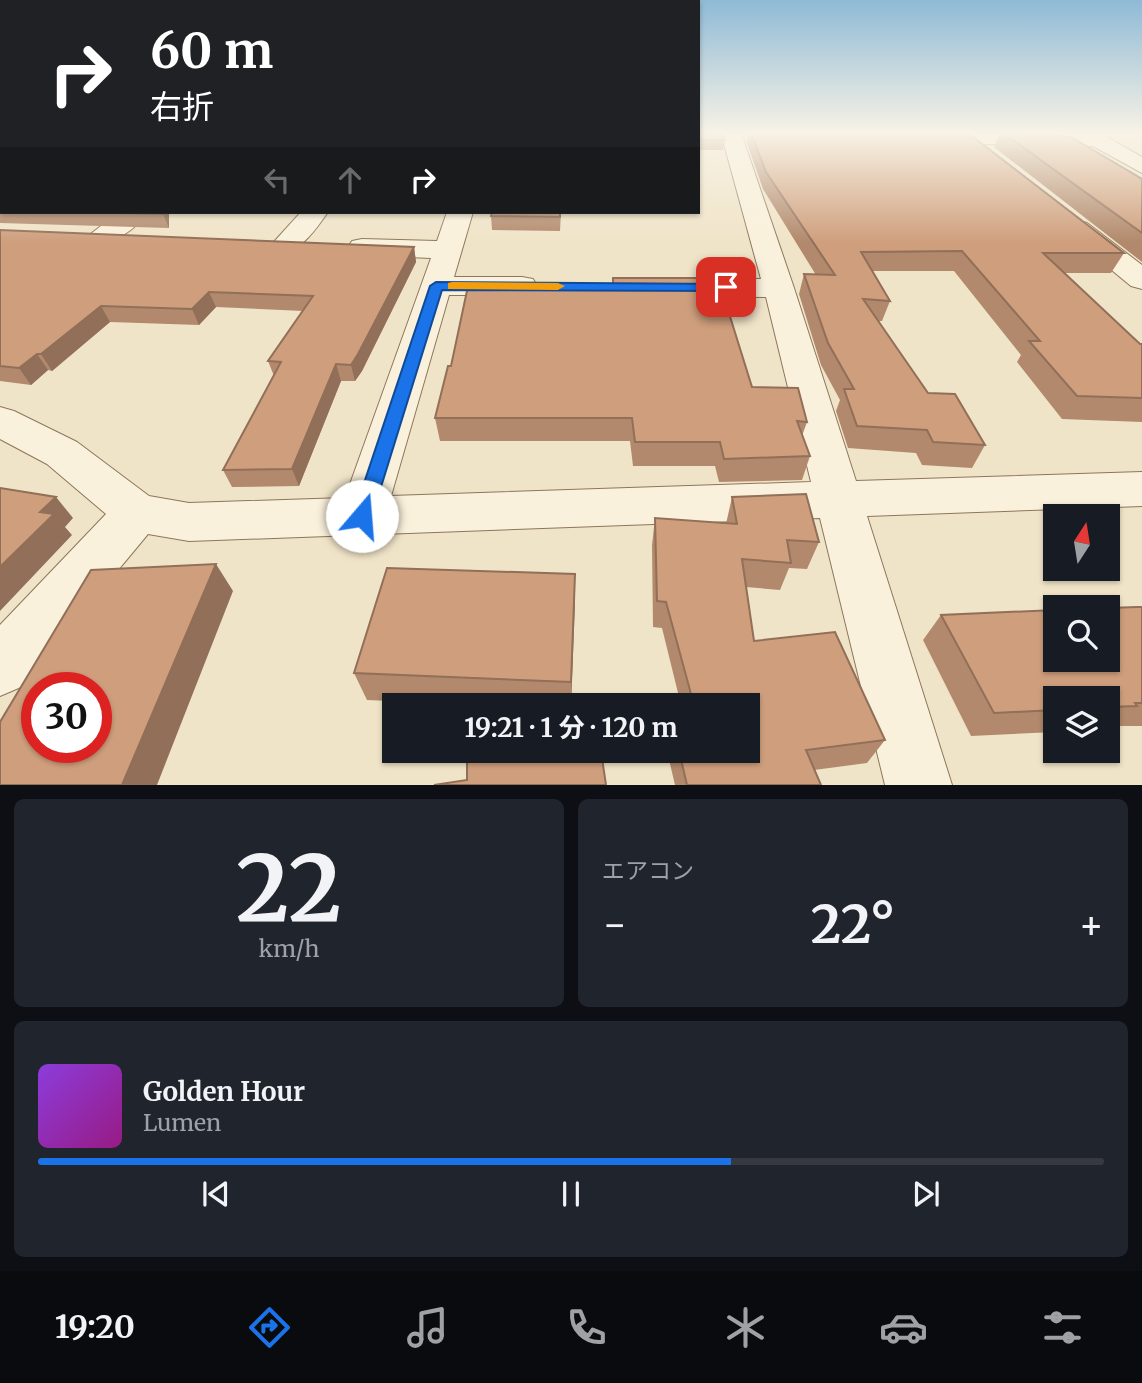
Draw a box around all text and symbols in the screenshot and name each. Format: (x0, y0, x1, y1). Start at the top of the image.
text: 60 m (150, 20, 273, 81)
icon: right (35, 28, 126, 119)
text: 右折 (150, 87, 214, 127)
icon: left (258, 161, 296, 199)
icon: ahead (331, 161, 369, 199)
icon: right (404, 161, 442, 199)
pin (696, 257, 756, 317)
icon: arrive (707, 268, 745, 306)
position arrow (325, 479, 399, 553)
north arrow (1043, 504, 1120, 581)
map controls (1043, 504, 1120, 763)
button: search (1043, 595, 1120, 672)
speed limit sign: 30 (21, 672, 112, 763)
button: layers (1043, 686, 1120, 763)
text: 19:21 · 1 分 · 120 m (464, 711, 678, 744)
text: 22 (236, 831, 342, 946)
text: エアコン (602, 856, 694, 885)
text: 22° (811, 892, 895, 957)
text: − (602, 901, 627, 948)
text: + (1079, 901, 1104, 948)
text: km/h (259, 934, 319, 963)
text: Golden Hour (143, 1075, 305, 1108)
text: Lumen (143, 1108, 221, 1137)
icon: previous (197, 1175, 235, 1213)
icon: pause (552, 1175, 590, 1213)
icon: next (907, 1175, 945, 1213)
icon: directions (245, 1303, 294, 1352)
icon: music (403, 1303, 452, 1352)
icon: phone (562, 1303, 611, 1352)
icon: climate (721, 1303, 770, 1352)
icon: car (879, 1303, 928, 1352)
icon: filters (1038, 1303, 1087, 1352)
text: 19:20 (55, 1307, 135, 1347)

